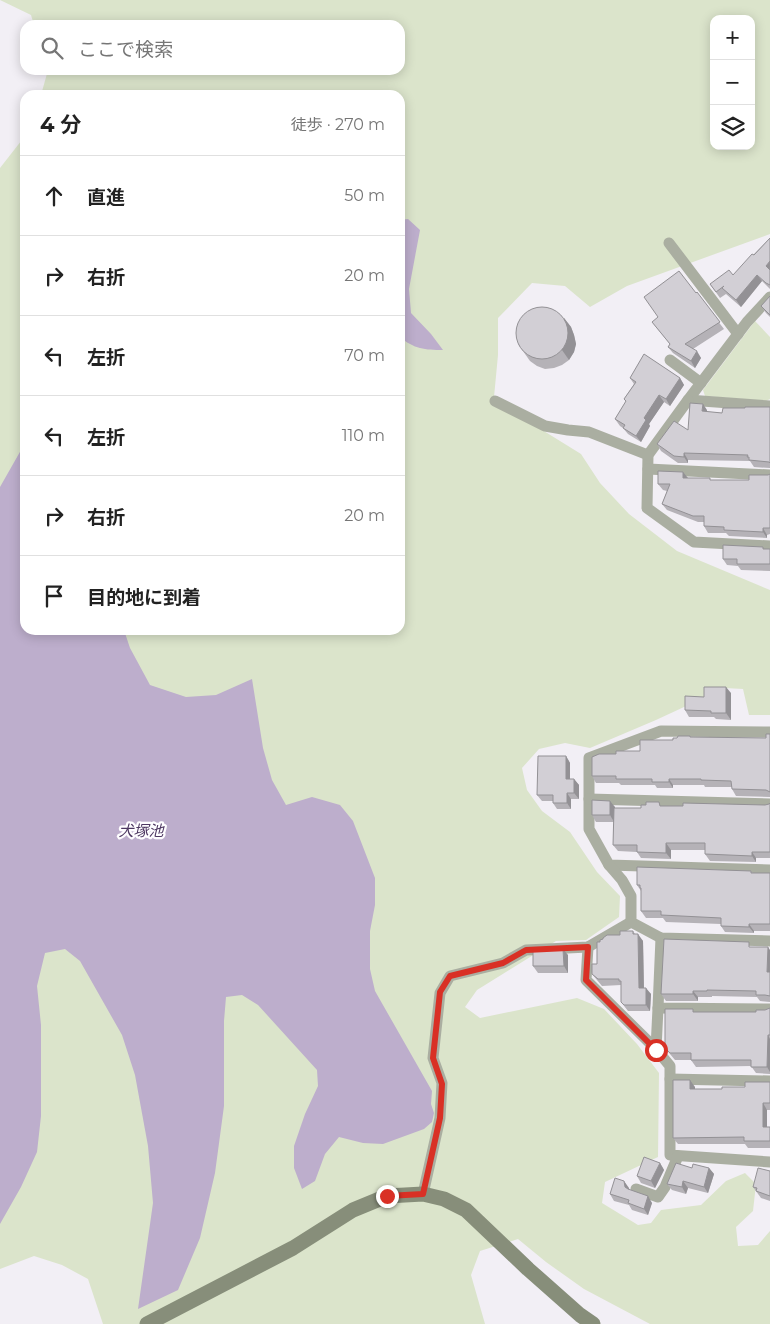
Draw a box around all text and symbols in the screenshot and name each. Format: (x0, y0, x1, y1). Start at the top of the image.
map controls (710, 15, 755, 150)
button: + (710, 15, 755, 60)
search box (20, 20, 405, 75)
icon: search (38, 34, 66, 62)
text: ここで検索 (78, 38, 173, 61)
button: − (710, 60, 755, 105)
button: layers (710, 105, 755, 150)
text: 4 分 (40, 112, 81, 137)
text: 徒歩 · 270 m (291, 115, 385, 134)
icon: ahead (40, 182, 68, 210)
text: 直進 (87, 186, 125, 209)
text: 50 m (344, 186, 385, 205)
icon: right (40, 262, 68, 290)
text: 右折 (87, 266, 125, 289)
text: 20 m (344, 266, 385, 285)
icon: left (40, 342, 68, 370)
text: 左折 (87, 346, 125, 369)
text: 70 m (344, 346, 385, 365)
icon: left (40, 422, 68, 450)
text: 左折 (87, 426, 125, 449)
text: 110 m (342, 426, 385, 445)
icon: right (40, 502, 68, 530)
text: 右折 (87, 506, 125, 529)
text: 20 m (344, 506, 385, 525)
icon: arrive (40, 582, 68, 610)
text: 目的地に到着 (87, 586, 201, 609)
water label: 犬塚池 (118, 821, 165, 840)
route start (645, 1039, 668, 1062)
route end (376, 1185, 399, 1208)

